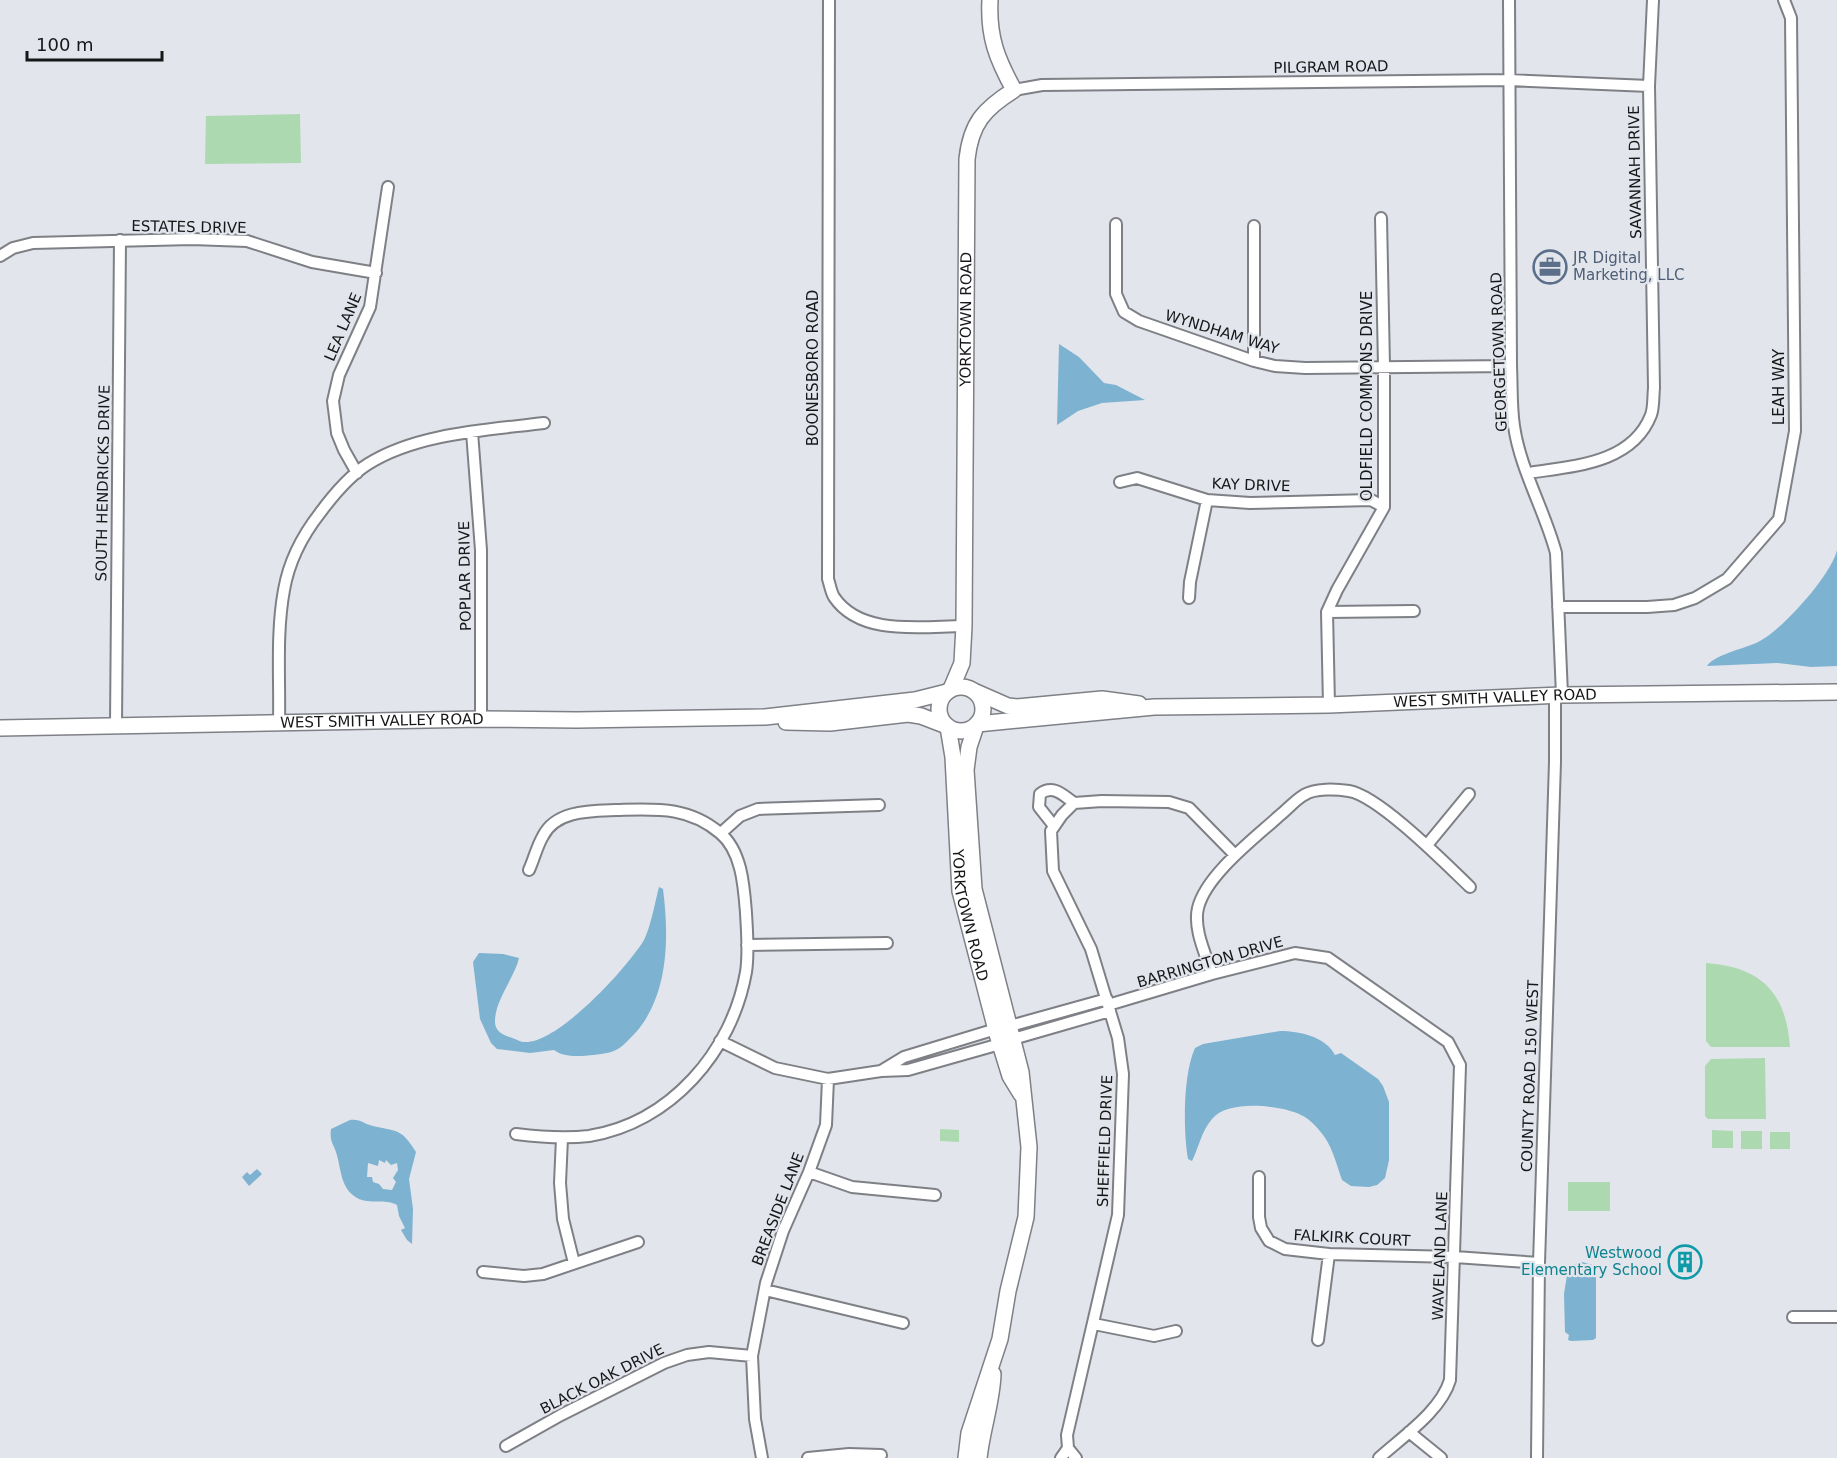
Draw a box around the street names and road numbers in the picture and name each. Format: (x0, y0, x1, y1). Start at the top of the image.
street label: PILGRAM ROAD (1273, 57, 1389, 77)
street label: SAVANNAH DRIVE (1625, 105, 1645, 239)
street label: ESTATES DRIVE (131, 217, 247, 237)
street label: YORKTOWN ROAD (957, 252, 975, 388)
street label: GEORGETOWN ROAD (1487, 272, 1511, 432)
street label: LEA LANE (321, 290, 365, 364)
street label: BOONESBORO ROAD (804, 290, 822, 446)
street label: OLDFIELD COMMONS DRIVE (1358, 291, 1376, 501)
street label: WYNDHAM WAY (1163, 306, 1282, 358)
street label: LEAH WAY (1770, 348, 1788, 425)
street label: SOUTH HENDRICKS DRIVE (92, 385, 114, 581)
street label: KAY DRIVE (1211, 475, 1291, 495)
street label: POPLAR DRIVE (455, 521, 475, 631)
street label: WEST SMITH VALLEY ROAD (1393, 686, 1597, 711)
street label: WEST SMITH VALLEY ROAD (280, 710, 484, 732)
street label: YORKTOWN ROAD (949, 848, 992, 983)
street label: BARRINGTON DRIVE (1135, 933, 1285, 991)
street label: COUNTY ROAD 150 WEST (1518, 979, 1542, 1173)
street label: SHEFFIELD DRIVE (1094, 1075, 1116, 1207)
street label: BREASIDE LANE (748, 1150, 808, 1268)
street label: WAVELAND LANE (1429, 1191, 1451, 1321)
street label: FALKIRK COURT (1293, 1226, 1412, 1250)
street label: BLACK OAK DRIVE (537, 1340, 667, 1418)

